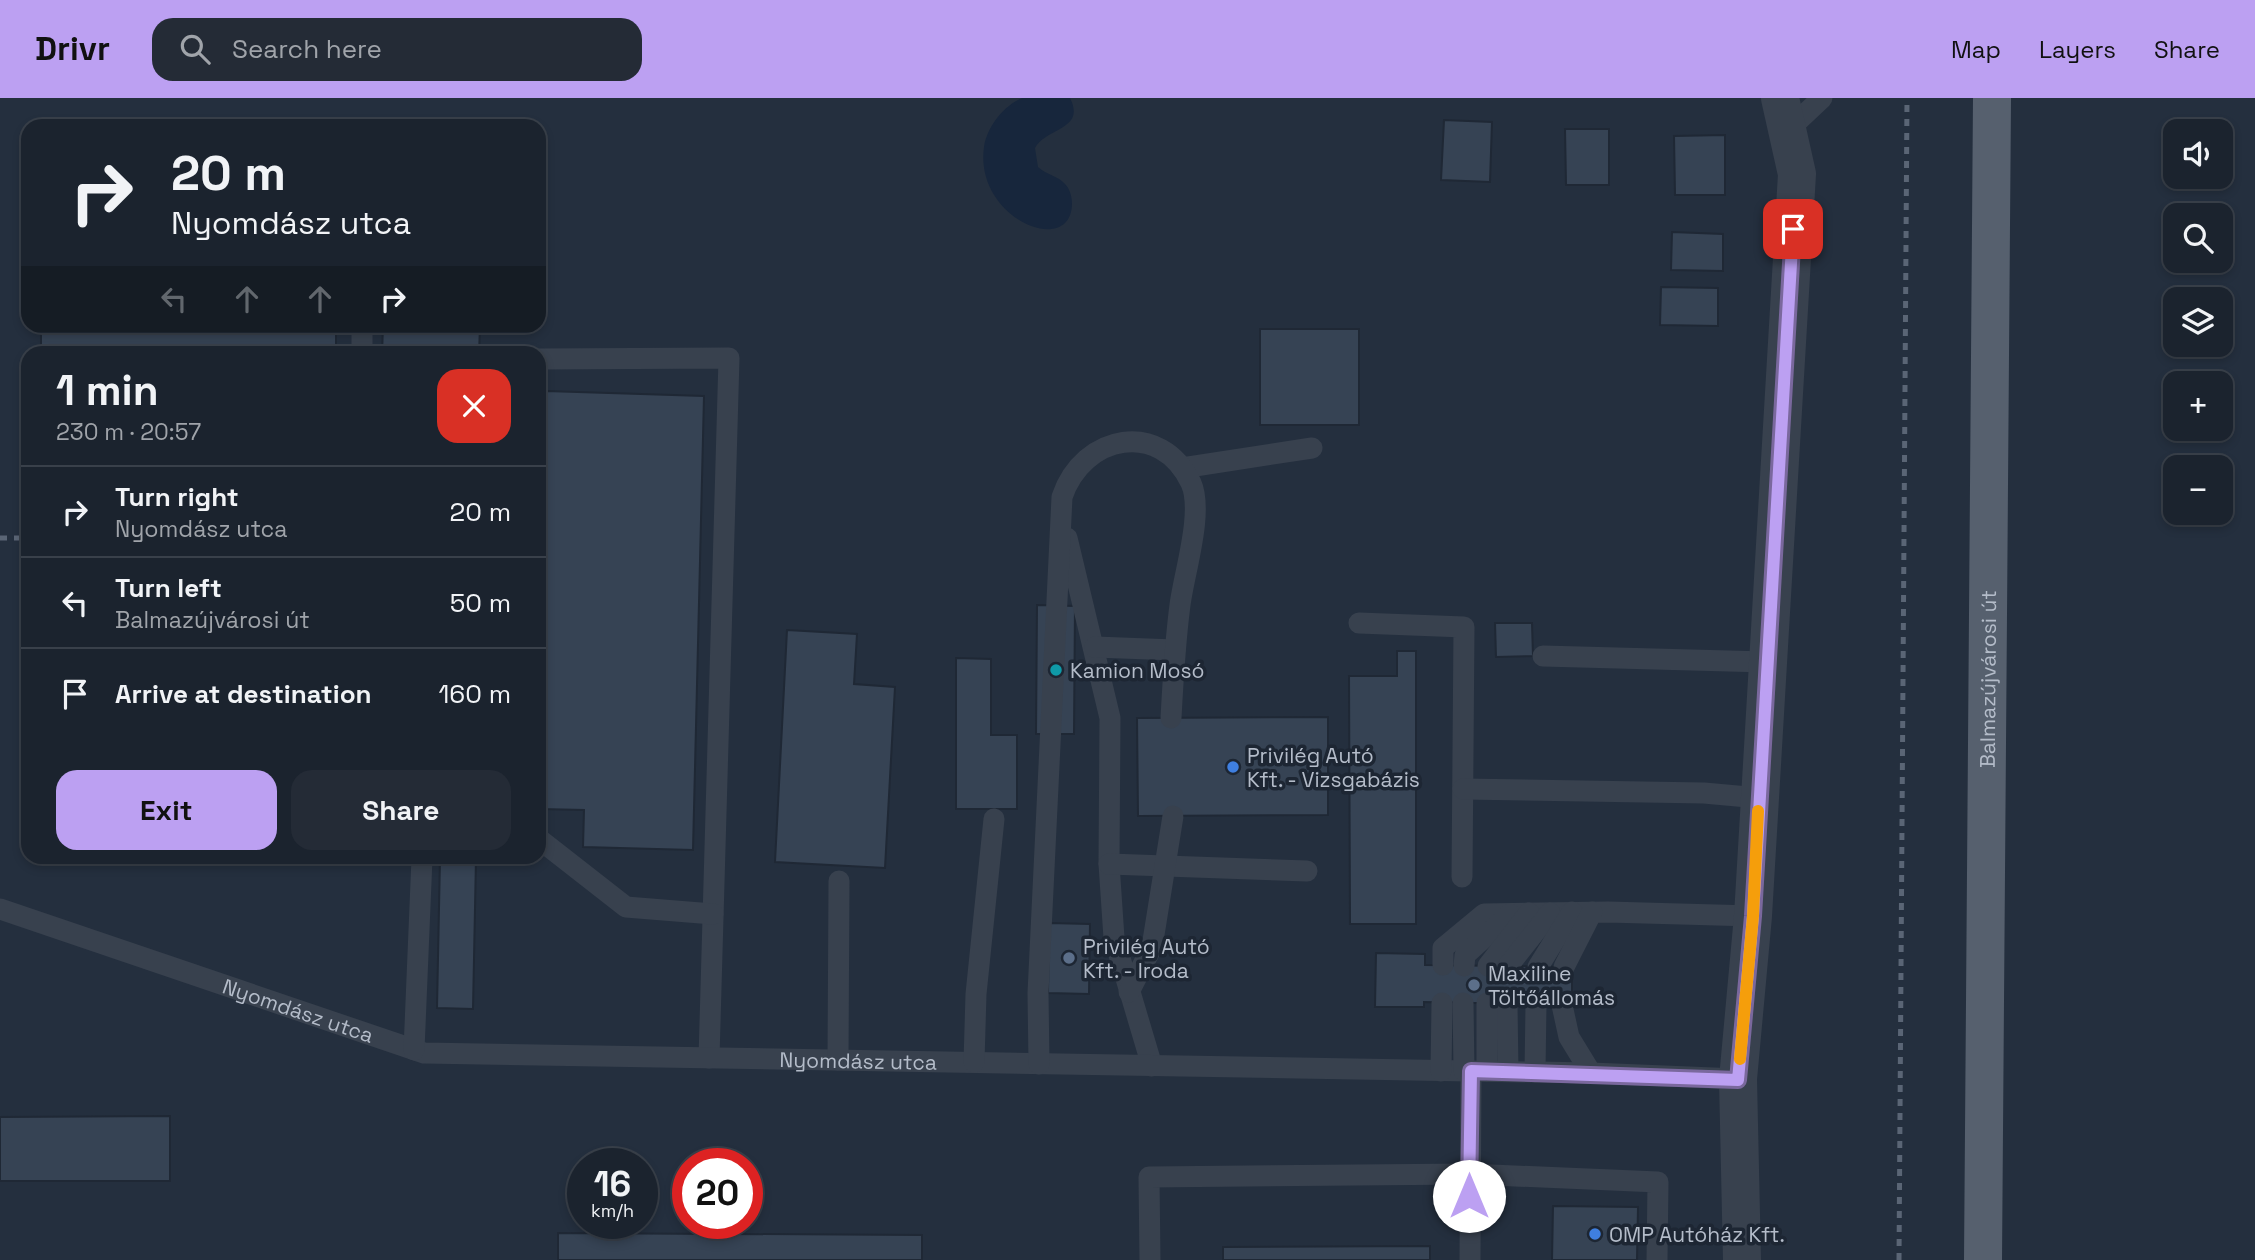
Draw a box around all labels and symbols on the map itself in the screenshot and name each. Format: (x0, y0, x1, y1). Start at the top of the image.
pin (1763, 199, 1823, 259)
street label: Balmazújvárosi út (1973, 590, 2002, 768)
place label: Kamion Mosó (1070, 657, 1205, 684)
marker: Kamion Mosó (1048, 662, 1064, 678)
place label: Privilég Autó Kft. - Vizsgabázis (1247, 742, 1420, 793)
marker: Privilég Autó Kft. - Vizsgabázis (1225, 759, 1241, 775)
place label: Privilég Autó Kft. - Iroda (1083, 933, 1210, 984)
marker: Privilég Autó Kft. - Iroda (1061, 950, 1077, 966)
place label: Maxiline Töltőállomás (1488, 960, 1615, 1011)
street label: Nyomdász utca (219, 972, 377, 1048)
marker: Maxiline Töltőállomás (1466, 977, 1482, 993)
street label: Nyomdász utca (779, 1046, 937, 1075)
speed limit sign: 20 (672, 1148, 763, 1239)
position arrow (1432, 1159, 1506, 1233)
place label: OMP Autóház Kft. (1609, 1221, 1785, 1248)
marker: OMP Autóház Kft. (1587, 1226, 1603, 1242)

